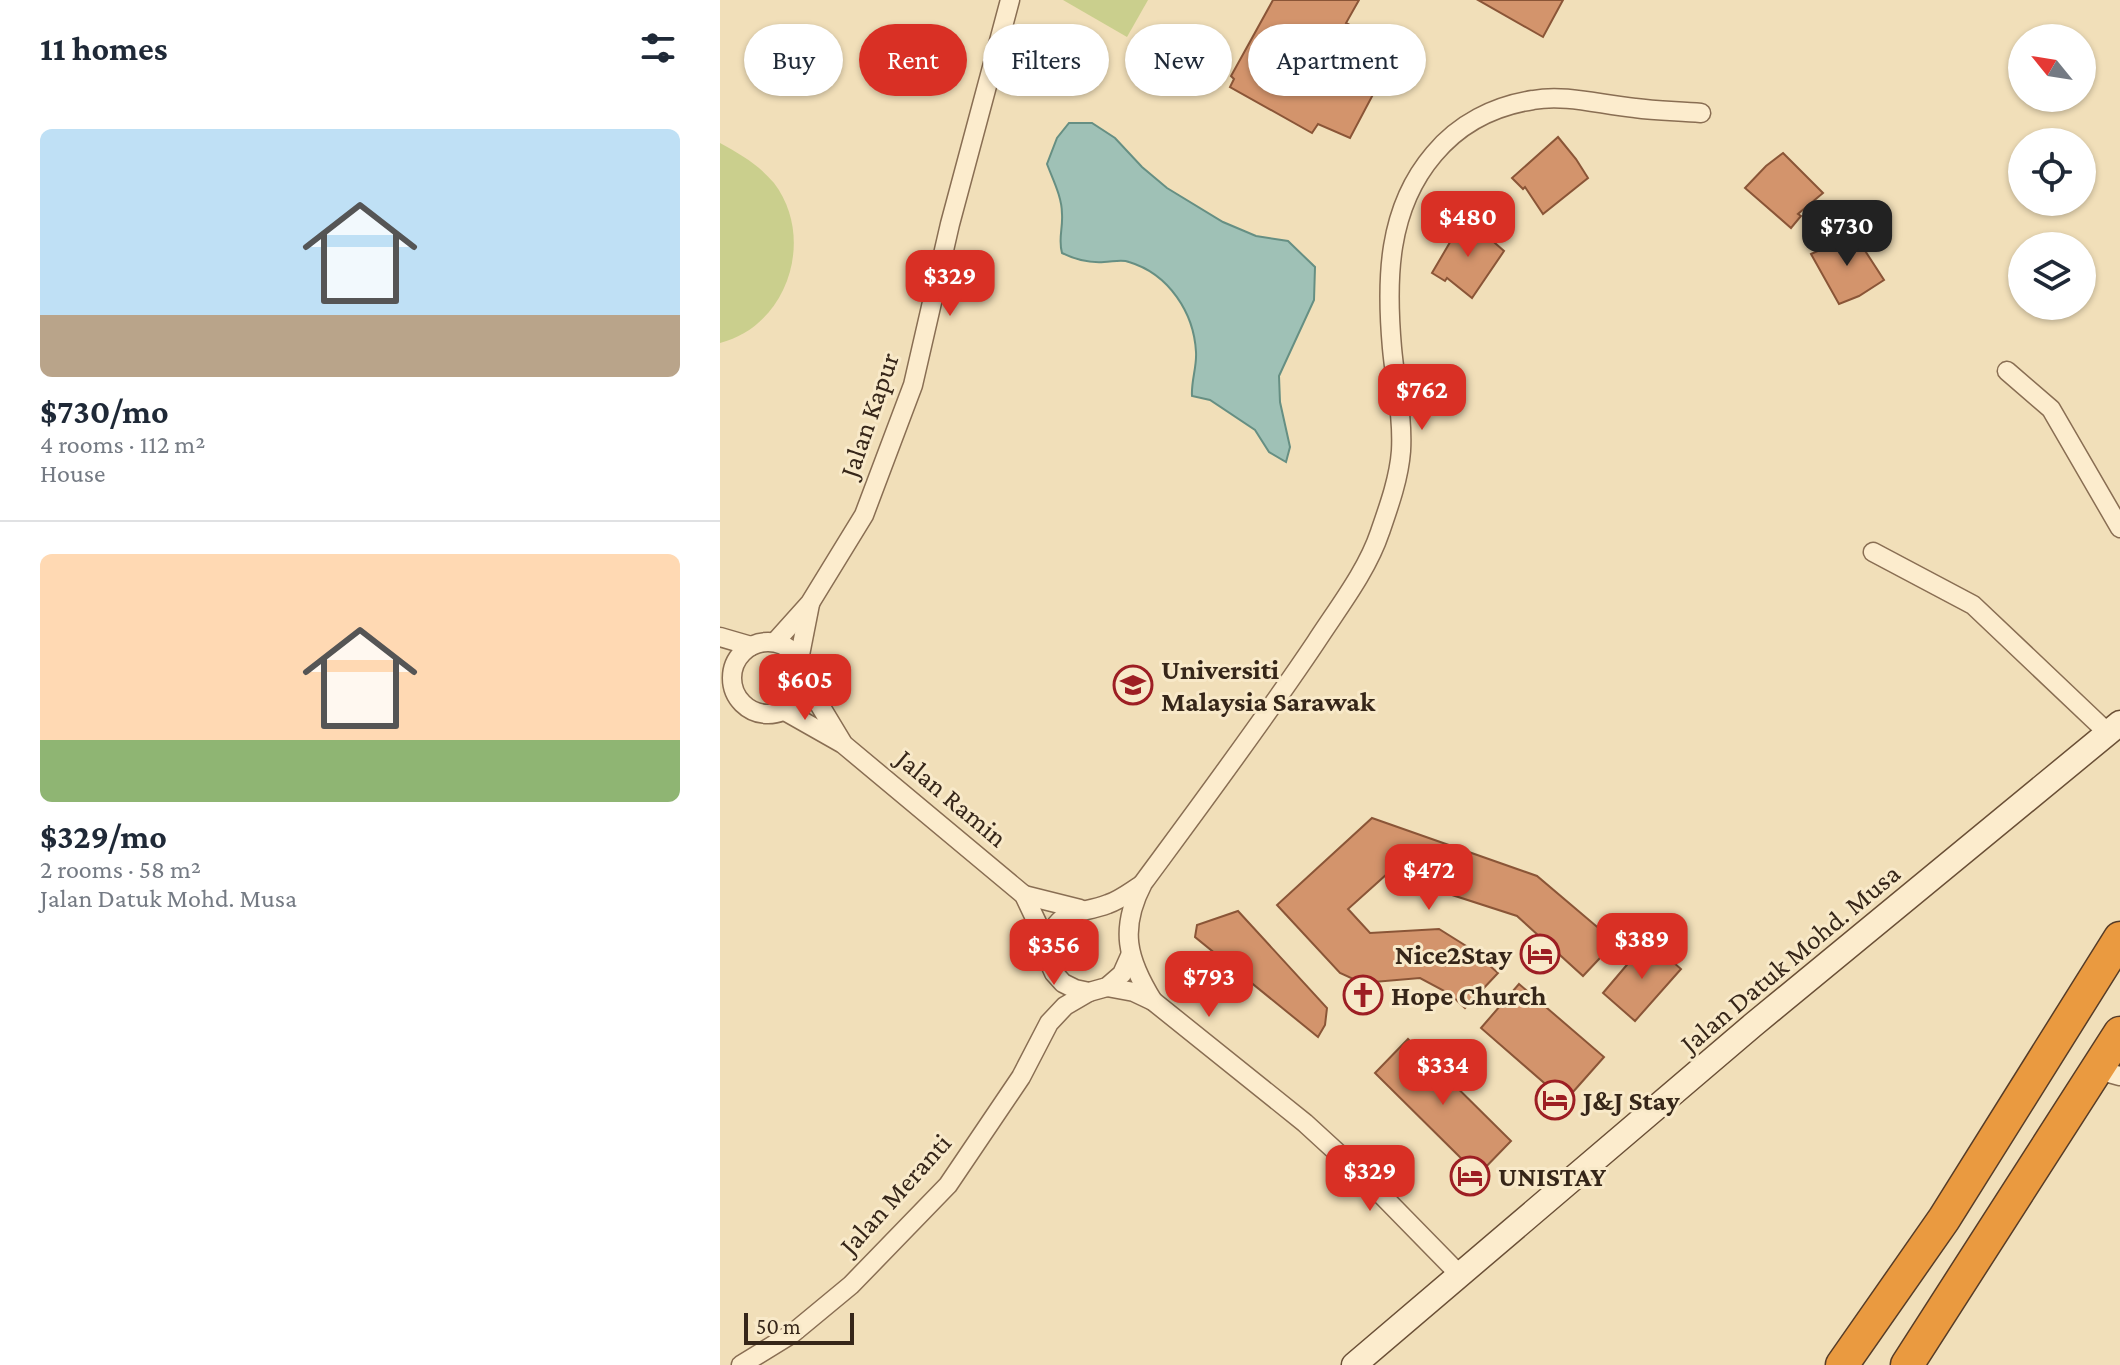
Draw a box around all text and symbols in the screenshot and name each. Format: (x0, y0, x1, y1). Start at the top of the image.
chip: Buy (744, 24, 843, 96)
chip: Rent (859, 24, 967, 96)
chip: Filters (983, 24, 1109, 96)
chip: New (1125, 24, 1232, 96)
chip: Apartment (1248, 24, 1426, 96)
north arrow (2008, 24, 2096, 112)
map controls (2008, 24, 2096, 320)
icon: filters (636, 26, 680, 70)
text: 11 homes (40, 30, 168, 67)
button: locate (2008, 128, 2096, 216)
icon: home (288, 181, 432, 325)
pin: $480 (1421, 191, 1515, 259)
pin: $730 (1800, 200, 1894, 268)
text: $480 (1439, 202, 1497, 231)
text: $730 (1820, 211, 1874, 240)
button: layers (2008, 232, 2096, 320)
pin: $329 (903, 250, 997, 318)
text: $329 (924, 261, 976, 290)
street label: Jalan Kapur (832, 348, 905, 484)
pin: $762 (1375, 364, 1469, 432)
text: $762 (1396, 375, 1448, 404)
text: $730/mo (40, 393, 169, 430)
text: 4 rooms · 112 m² (40, 430, 205, 459)
text: House (40, 459, 105, 488)
icon: home (288, 606, 432, 750)
pin: $605 (758, 654, 852, 722)
place label: Universiti Malaysia Sarawak (1161, 654, 1376, 717)
school or university icon: Universiti Malaysia Sarawak (1112, 664, 1154, 706)
text: $605 (777, 665, 833, 694)
street label: Jalan Ramin (888, 741, 1014, 853)
text: $329/mo (40, 818, 167, 855)
pin: $472 (1382, 844, 1476, 912)
text: 2 rooms · 58 m² (40, 855, 201, 884)
text: $472 (1403, 855, 1455, 884)
street label: Jalan Datuk Mohd. Musa (1672, 857, 1906, 1061)
text: Jalan Datuk Mohd. Musa (40, 884, 297, 913)
pin: $389 (1595, 913, 1689, 981)
pin: $356 (1007, 919, 1101, 987)
text: $389 (1615, 924, 1669, 953)
text: $356 (1028, 930, 1080, 959)
hotel icon: Nice2Stay (1519, 933, 1561, 975)
place label: Nice2Stay (1395, 939, 1512, 970)
pin: $793 (1162, 951, 1256, 1019)
text: $793 (1183, 962, 1235, 991)
church icon: Hope Church (1342, 974, 1384, 1016)
place label: Hope Church (1391, 980, 1547, 1011)
pin: $334 (1396, 1039, 1490, 1107)
text: $334 (1417, 1050, 1469, 1079)
hotel icon: J&J Stay (1534, 1079, 1576, 1121)
place label: J&J Stay (1580, 1085, 1680, 1116)
street label: Jalan Meranti (831, 1127, 957, 1263)
pin: $329 (1323, 1145, 1417, 1213)
hotel icon: UNISTAY (1449, 1155, 1491, 1197)
text: $329 (1344, 1156, 1396, 1185)
place label: UNISTAY (1498, 1161, 1606, 1192)
scale bar (744, 1309, 854, 1345)
text: 50 m (756, 1314, 801, 1339)

